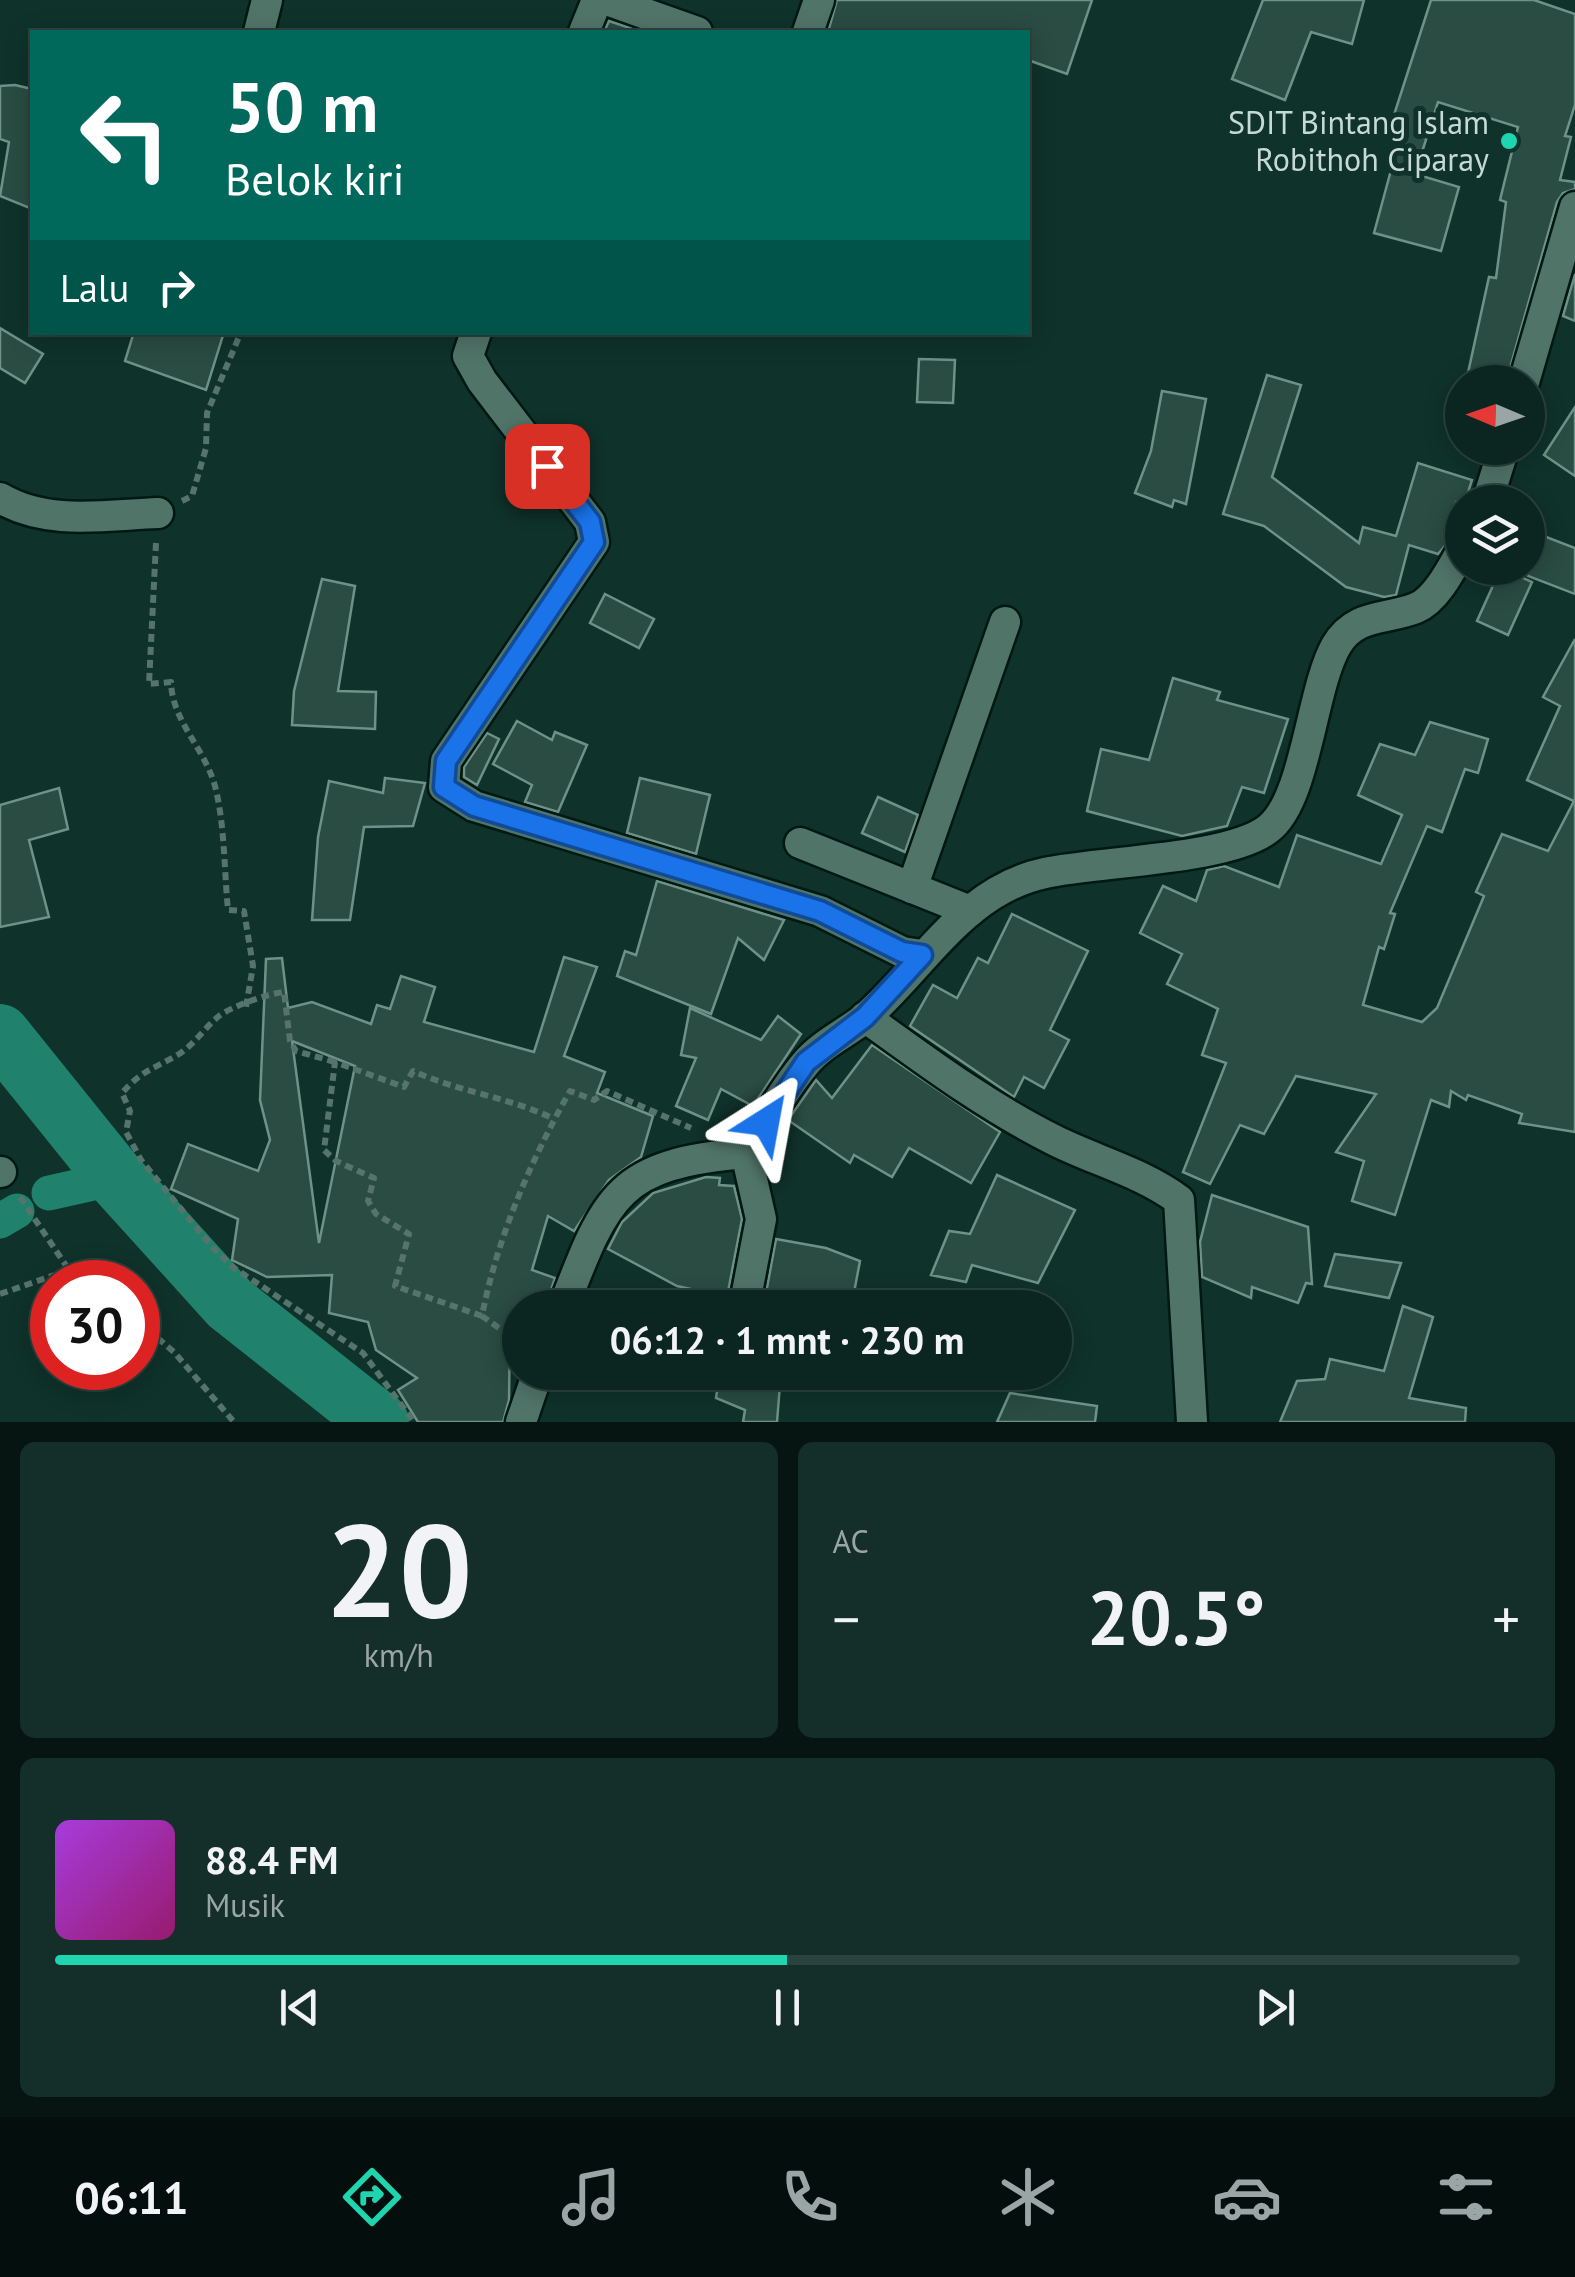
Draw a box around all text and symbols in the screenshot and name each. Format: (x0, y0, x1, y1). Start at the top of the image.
text: 50 m (225, 61, 378, 151)
icon: left (60, 70, 190, 200)
place label: SDIT Bintang Islam Robithoh Ciparay (1228, 101, 1489, 180)
marker: SDIT Bintang Islam Robithoh Ciparay (1498, 130, 1520, 152)
text: Belok kiri (225, 149, 405, 207)
icon: right (149, 260, 204, 315)
text: Lalu (60, 263, 129, 312)
north arrow (1445, 365, 1545, 465)
map controls (1445, 365, 1545, 585)
pin (505, 424, 590, 509)
icon: arrive (520, 439, 575, 494)
button: layers (1445, 485, 1545, 585)
position arrow (714, 1070, 818, 1174)
speed limit sign: 30 (30, 1260, 160, 1390)
text: 06:12 · 1 mnt · 230 m (610, 1315, 964, 1364)
text: 20 (325, 1485, 472, 1653)
text: AC (833, 1520, 869, 1562)
text: 20.5° (1087, 1569, 1266, 1666)
text: − (833, 1583, 860, 1654)
text: + (1492, 1583, 1520, 1654)
text: km/h (364, 1634, 434, 1676)
text: 88.4 FM (205, 1835, 338, 1884)
text: Musik (205, 1884, 285, 1926)
icon: previous (272, 1980, 327, 2035)
icon: pause (760, 1980, 815, 2035)
icon: next (1248, 1980, 1303, 2035)
icon: directions (337, 2162, 407, 2232)
icon: music (556, 2162, 626, 2232)
icon: phone (775, 2162, 845, 2232)
icon: climate (993, 2162, 1063, 2232)
icon: car (1212, 2162, 1282, 2232)
icon: filters (1431, 2162, 1501, 2232)
text: 06:11 (74, 2168, 189, 2226)

